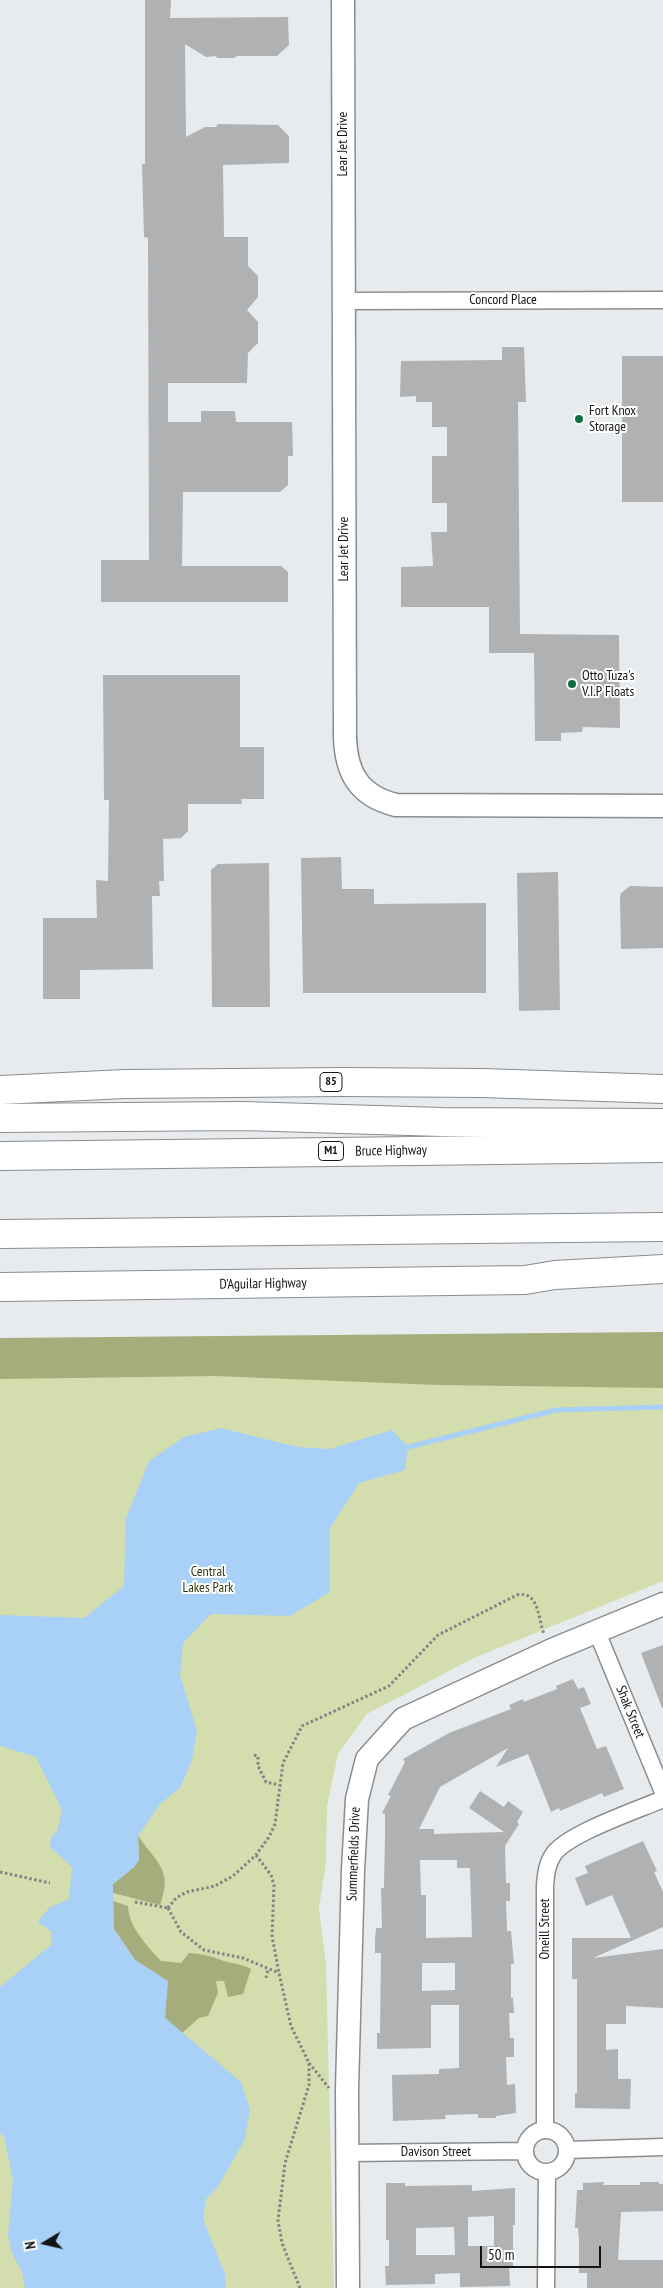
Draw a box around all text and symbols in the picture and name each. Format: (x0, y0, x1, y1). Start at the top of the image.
street label: Lear Jet Drive (335, 112, 351, 176)
street label: Concord Place (469, 292, 537, 308)
place label: Fort Knox Storage (589, 403, 636, 436)
marker: Fort Knox Storage (573, 413, 585, 425)
street label: Lear Jet Drive (336, 517, 352, 581)
place label: Otto Tuza's V.I.P Floats (582, 668, 634, 700)
marker: Otto Tuza's V.I.P Floats (566, 678, 578, 690)
road number: 85 (320, 1072, 342, 1092)
road number: M1 (318, 1142, 344, 1160)
street label: Bruce Highway (355, 1142, 427, 1160)
street label: D'Aguilar Highway (219, 1275, 307, 1293)
park label: Central Lakes Park (183, 1564, 233, 1596)
street label: Shak Street (612, 1683, 648, 1741)
street label: Summerfields Drive (344, 1807, 364, 1901)
street label: Oneill Street (537, 1898, 553, 1960)
street label: Davison Street (401, 2144, 471, 2160)
north arrow (20, 2218, 70, 2268)
scale bar (483, 2236, 604, 2268)
text: N (21, 2240, 40, 2250)
text: 50 m (488, 2245, 514, 2264)

